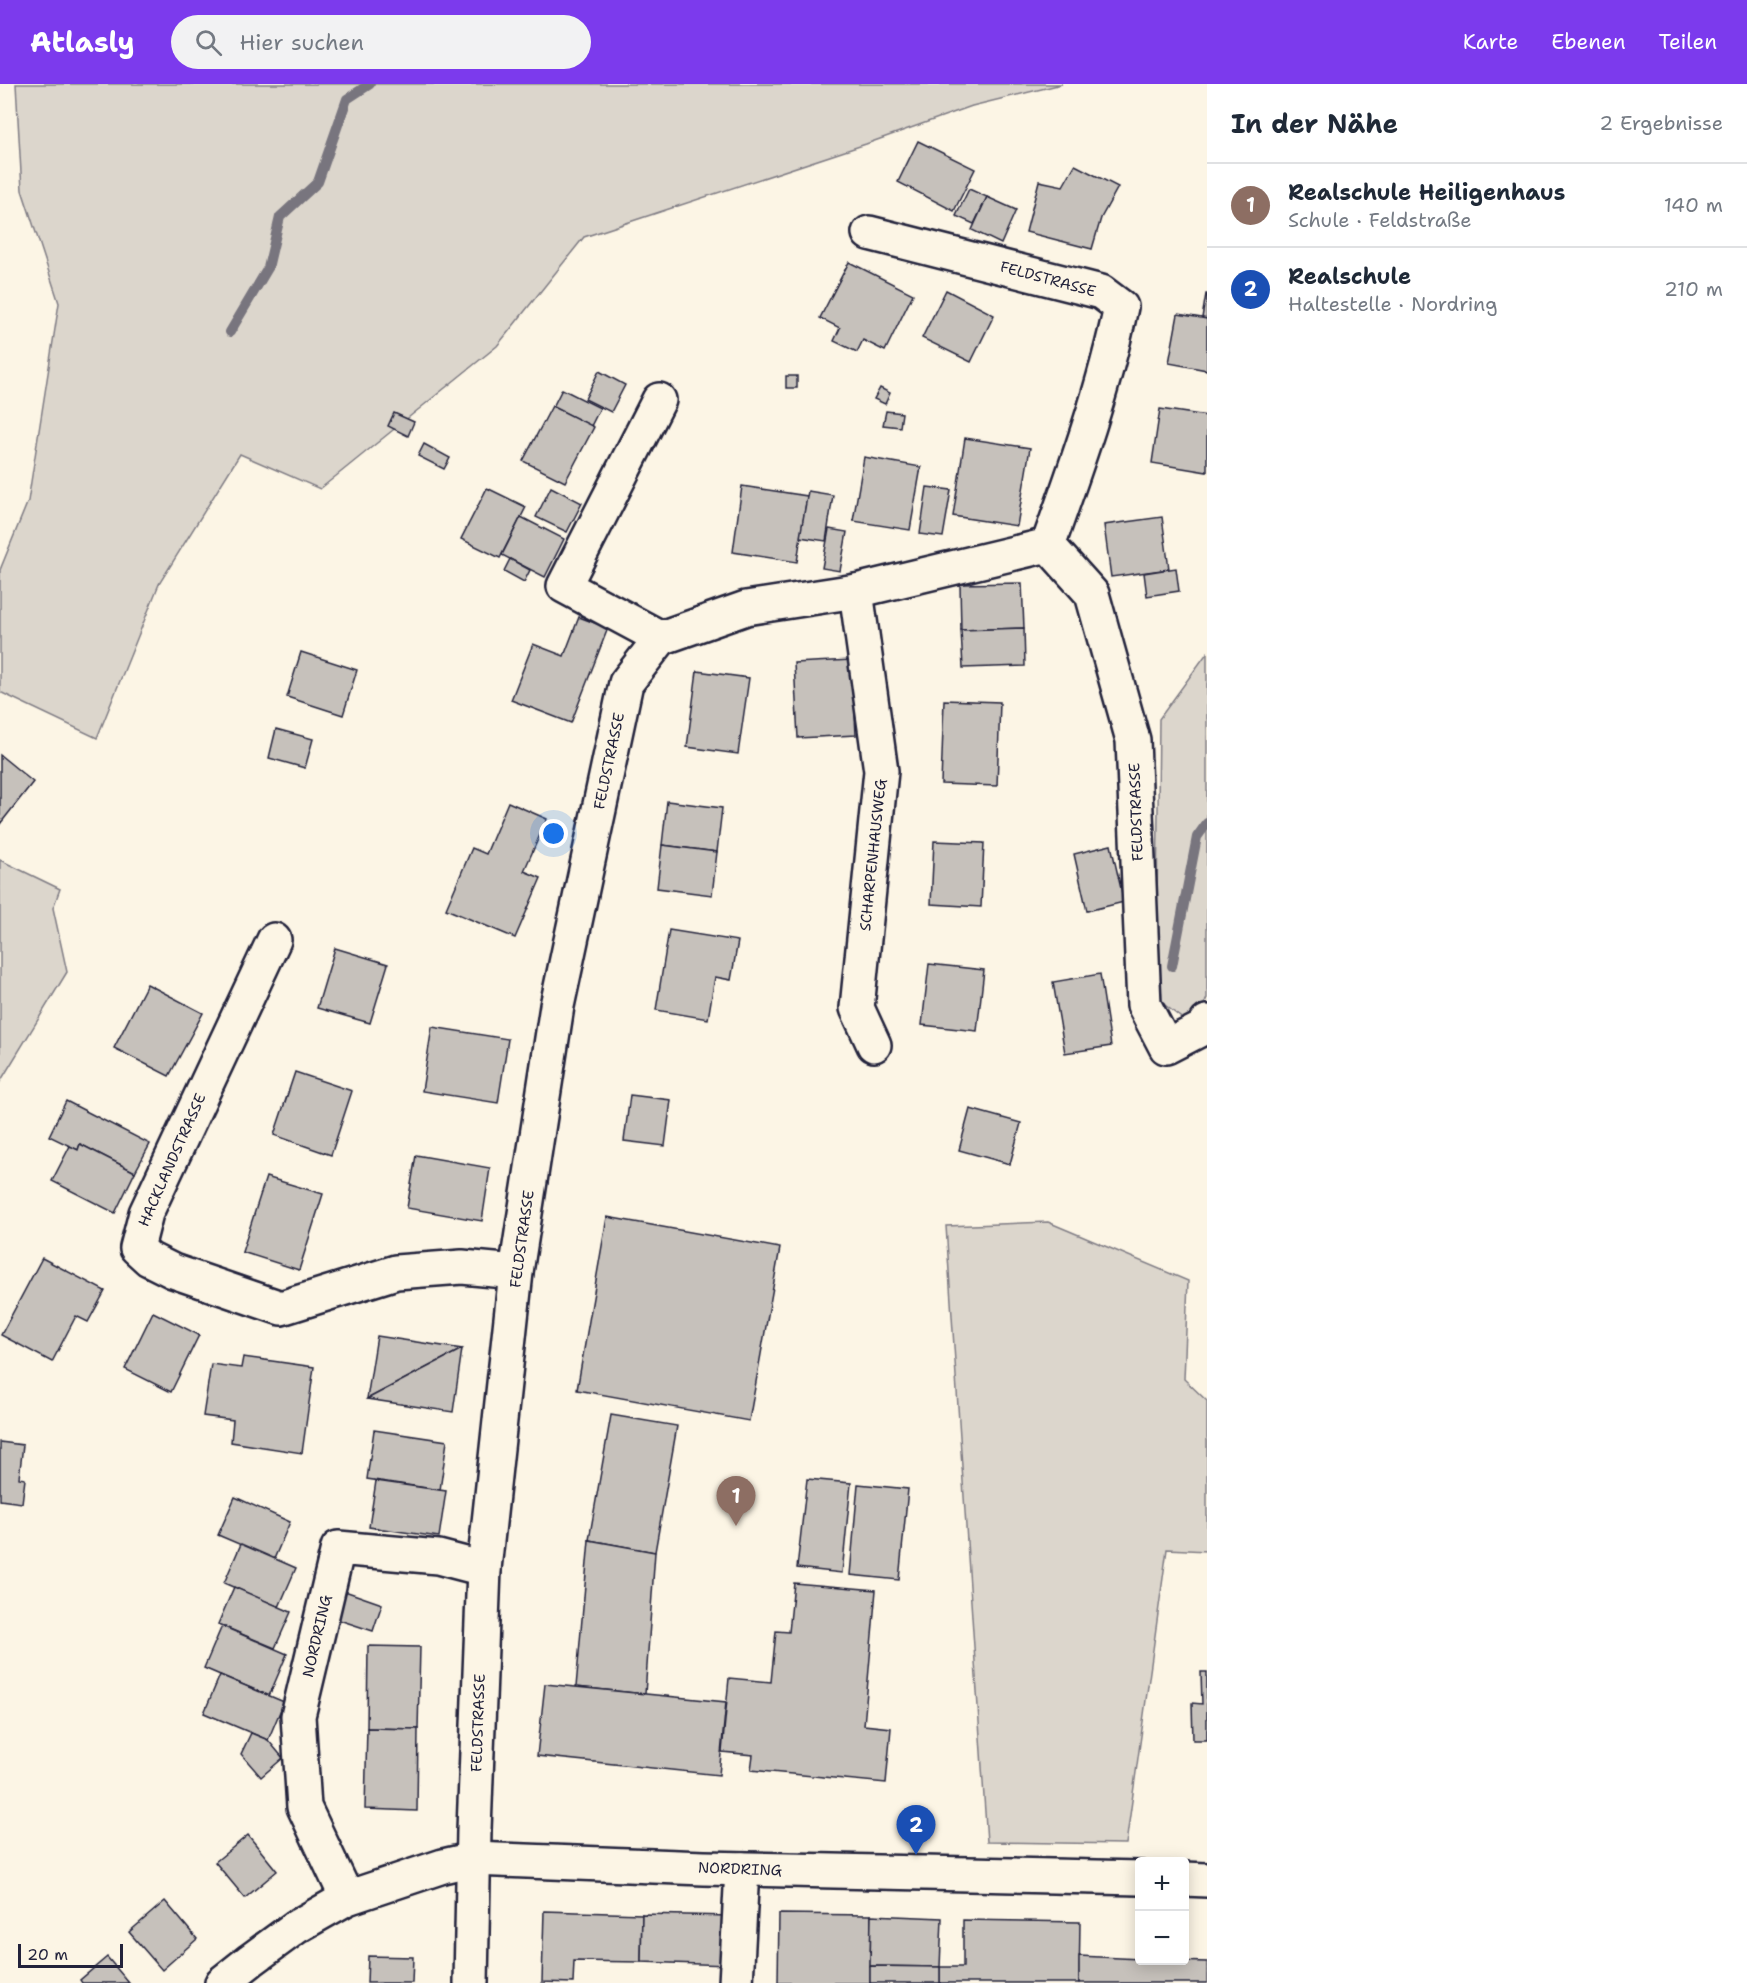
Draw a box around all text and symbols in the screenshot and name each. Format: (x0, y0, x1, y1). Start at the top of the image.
search box (171, 15, 591, 69)
text: Atlasly (30, 23, 135, 61)
icon: search (192, 26, 225, 59)
text: Hier suchen (240, 28, 364, 57)
text: Karte (1463, 28, 1518, 56)
text: Ebenen (1551, 28, 1626, 56)
text: Teilen (1659, 28, 1717, 56)
text: In der Nähe (1231, 106, 1398, 141)
text: 2 Ergebnisse (1599, 110, 1723, 136)
text: Realschule Heiligenhaus (1288, 178, 1565, 207)
text: 1 (1246, 192, 1255, 218)
text: 140 m (1664, 192, 1723, 218)
text: Schule · Feldstraße (1288, 207, 1472, 233)
street label: FELDSTRASSE (998, 257, 1098, 301)
text: Realschule (1288, 262, 1411, 291)
text: 2 (1244, 276, 1258, 302)
text: 210 m (1664, 276, 1723, 302)
text: Haltestelle · Nordring (1288, 291, 1497, 317)
street label: FELDSTRASSE (589, 711, 629, 811)
street label: FELDSTRASSE (1124, 762, 1148, 862)
street label: SCHARPENHAUSWEG (855, 778, 891, 932)
your location (539, 819, 568, 848)
street label: HACKLANDSTRASSE (134, 1090, 210, 1230)
street label: FELDSTRASSE (505, 1189, 539, 1289)
pin: 1 (716, 1476, 756, 1526)
street label: NORDRING (298, 1593, 336, 1679)
street label: FELDSTRASSE (466, 1673, 490, 1773)
pin: 2 (896, 1806, 936, 1855)
map controls (1135, 1857, 1189, 1965)
button: + (1135, 1857, 1189, 1911)
street label: NORDRING (698, 1858, 782, 1880)
button: − (1135, 1911, 1189, 1965)
scale bar (18, 1941, 123, 1968)
text: 20 m (27, 1944, 68, 1965)

